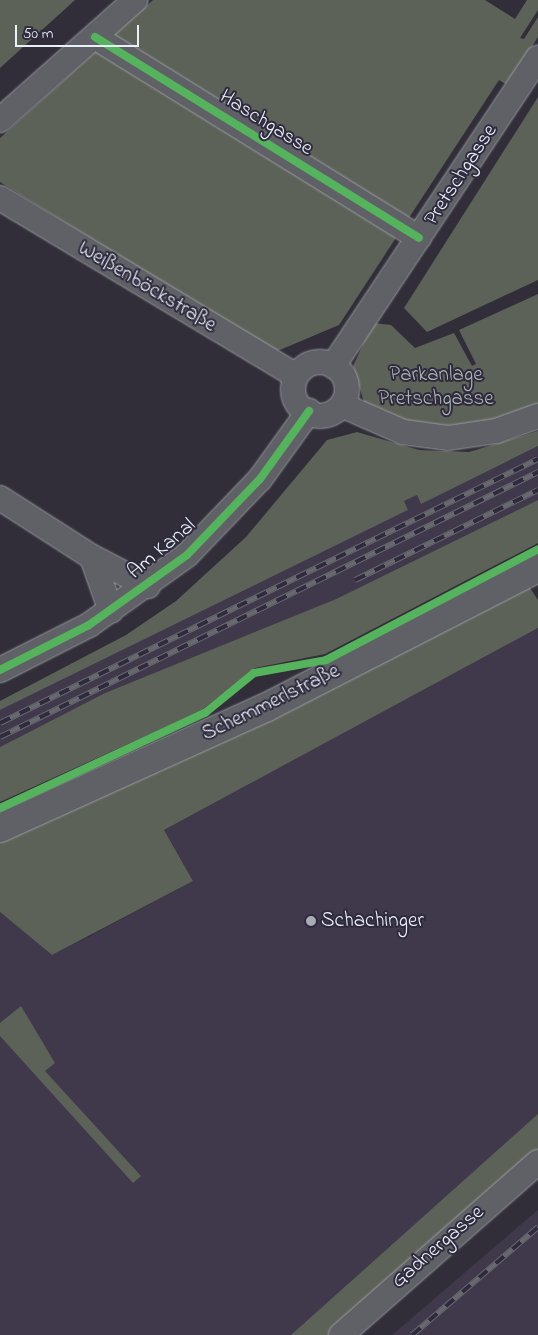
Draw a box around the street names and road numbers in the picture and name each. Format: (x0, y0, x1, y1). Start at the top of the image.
street label: Haschgasse (215, 84, 317, 162)
street label: Pretschgasse (419, 120, 503, 230)
street label: Weißenböckstraße (73, 236, 221, 338)
street label: Am Kanal (123, 513, 201, 585)
street label: Schemmerlstraße (198, 659, 344, 747)
street label: Gadnergasse (387, 1200, 489, 1294)

